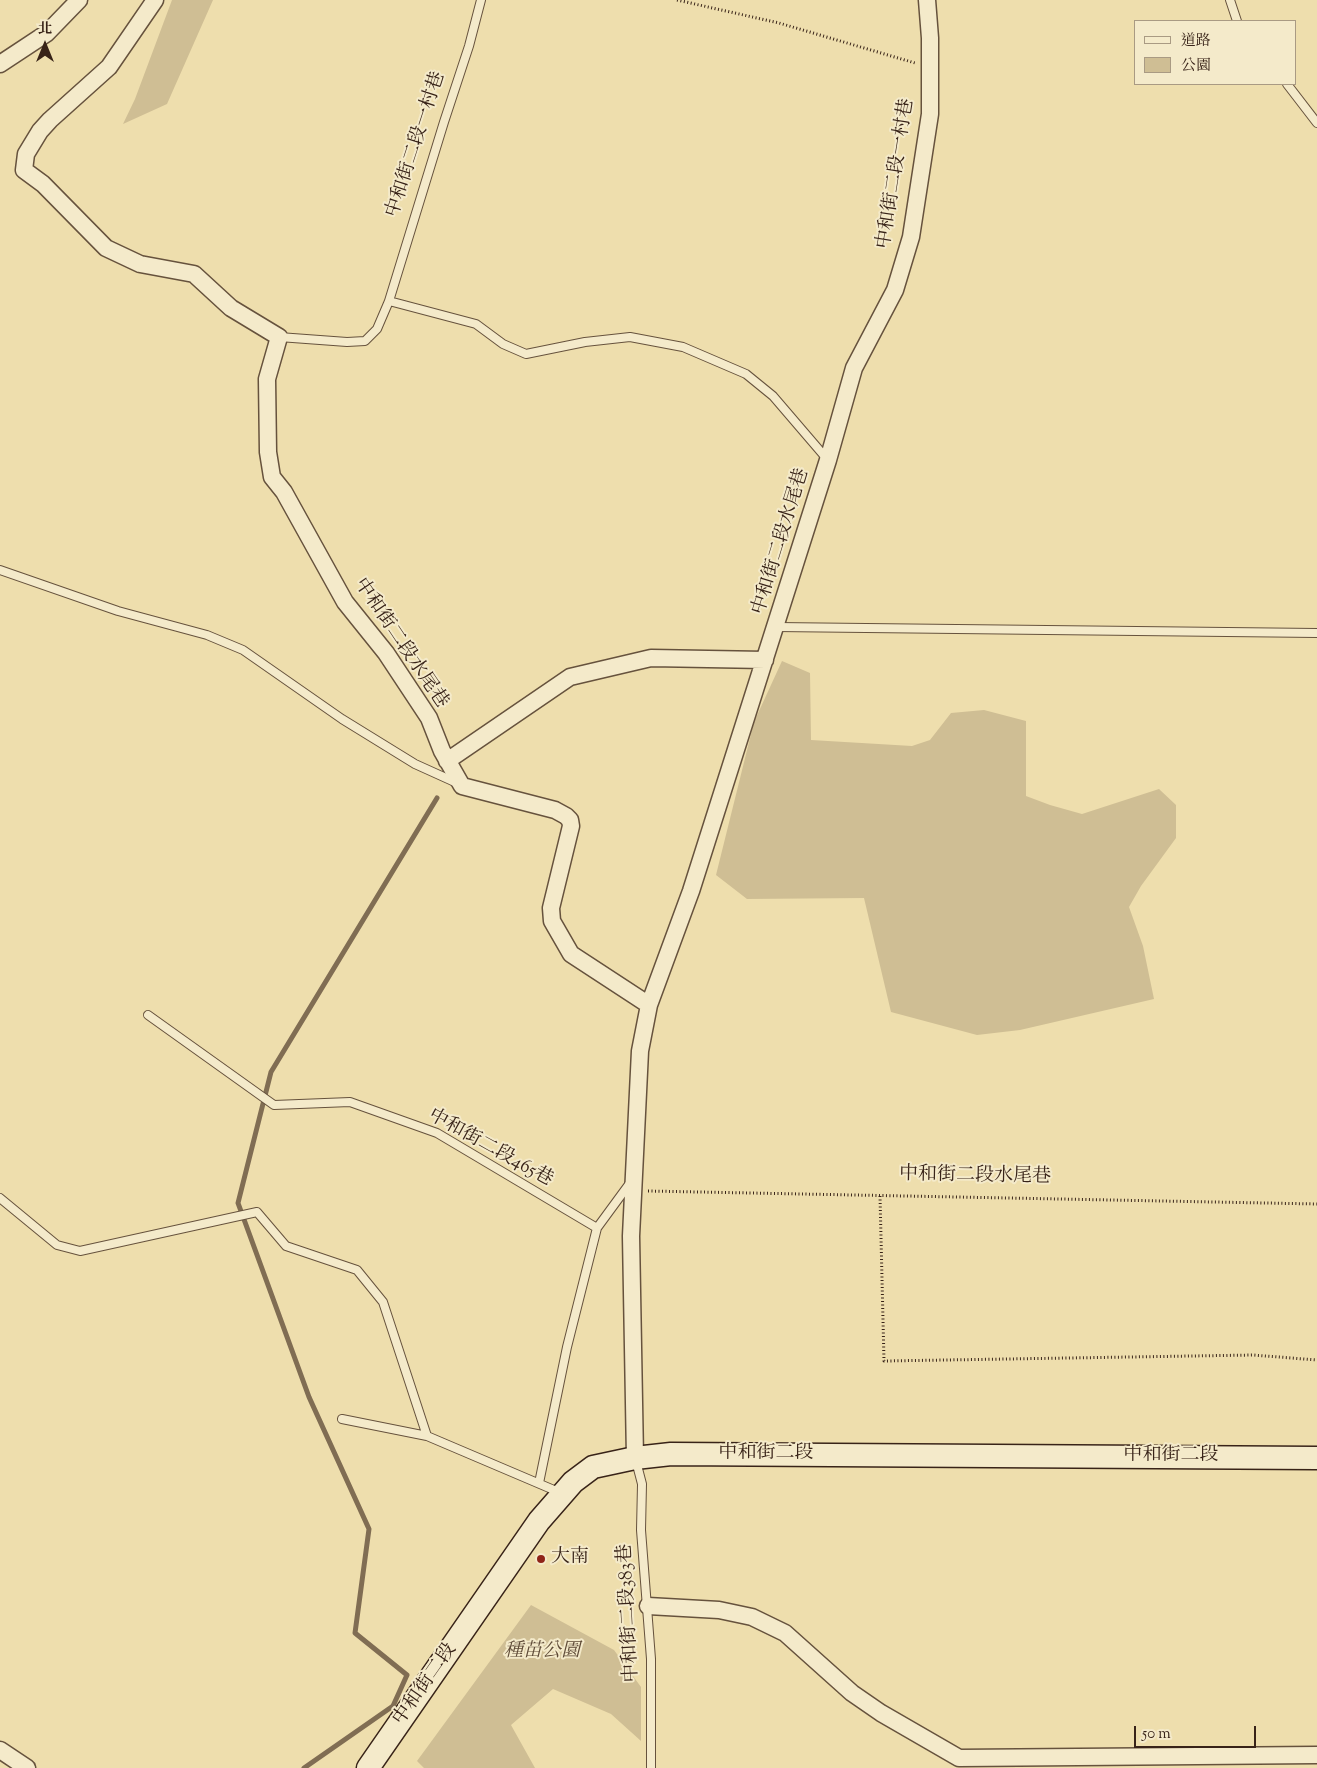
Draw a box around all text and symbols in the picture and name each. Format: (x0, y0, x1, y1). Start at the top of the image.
north arrow (20, 20, 70, 70)
text: 北 (38, 20, 52, 40)
legend (1134, 20, 1297, 85)
text: 道路 (1181, 31, 1211, 52)
text: 公園 (1181, 56, 1211, 77)
street label: 中和街二段一村巷 (383, 69, 451, 221)
street label: 中和街二段一村巷 (874, 97, 920, 251)
street label: 中和街二段水尾巷 (749, 466, 815, 618)
street label: 中和街二段水尾巷 (348, 575, 452, 713)
street label: 中和街二段465巷 (424, 1105, 556, 1193)
street label: 中和街二段水尾巷 (899, 1164, 1051, 1190)
street label: 中和街二段 (719, 1444, 813, 1466)
street label: 中和街二段 (1124, 1446, 1218, 1468)
street label: 中和街二段383巷 (615, 1543, 645, 1683)
place label: 大南 (551, 1548, 589, 1570)
marker: 大南 (535, 1553, 547, 1565)
street label: 中和街二段 (389, 1640, 463, 1730)
park label: 種苗公園 (504, 1642, 580, 1664)
scale bar (1137, 1716, 1260, 1748)
text: 50 m (1142, 1724, 1171, 1745)

